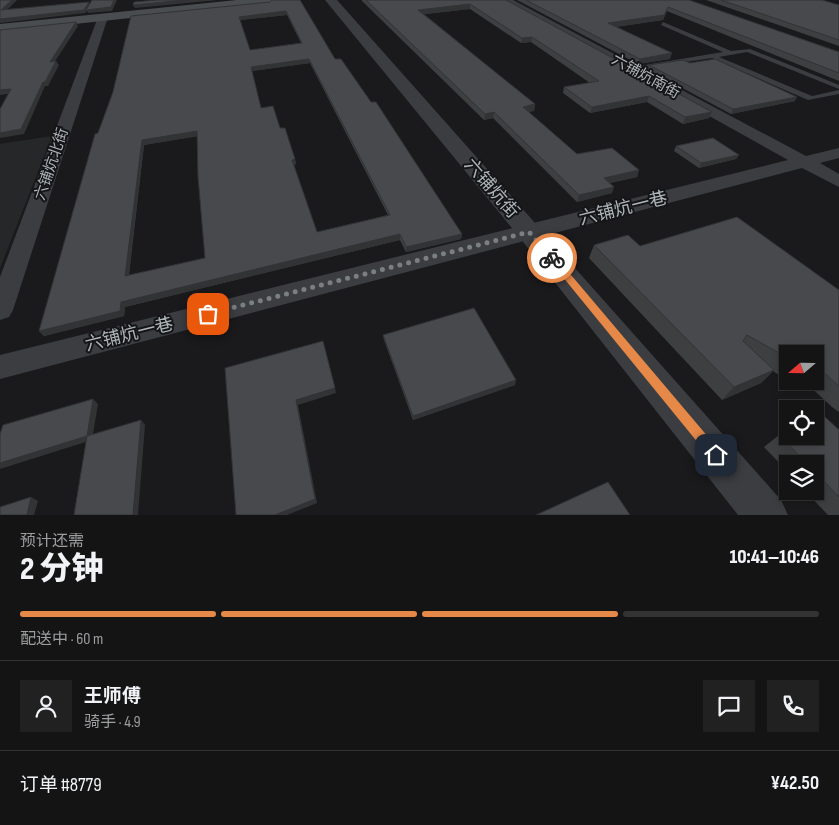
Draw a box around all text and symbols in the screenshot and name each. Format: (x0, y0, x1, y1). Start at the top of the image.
street label: 六铺炕南街 (608, 50, 683, 103)
street label: 六铺炕北街 (30, 126, 73, 203)
street label: 六铺炕街 (460, 154, 523, 222)
street label: 六铺炕一巷 (577, 187, 669, 230)
courier (527, 233, 577, 283)
icon: bike (538, 244, 566, 272)
pin (187, 293, 229, 335)
icon: bag (194, 300, 222, 328)
street label: 六铺炕一巷 (83, 313, 175, 356)
north arrow (779, 345, 824, 390)
map controls (779, 345, 824, 500)
button: locate (779, 400, 824, 445)
pin (695, 434, 737, 476)
icon: home (702, 441, 730, 469)
button: layers (779, 455, 824, 500)
text: 预计还需 (20, 532, 84, 551)
text: 10:41–10:46 (729, 546, 819, 569)
text: 2 分钟 (20, 550, 103, 589)
text: 配送中 · 60 m (20, 630, 103, 649)
button: person (20, 680, 72, 732)
button: chat (703, 680, 755, 732)
button: phone (767, 680, 819, 732)
text: 王师傅 (84, 685, 141, 708)
text: 骑手 · 4.9 (84, 713, 141, 732)
text: ¥42.50 (771, 772, 819, 795)
text: 订单 #8779 (20, 774, 102, 797)

